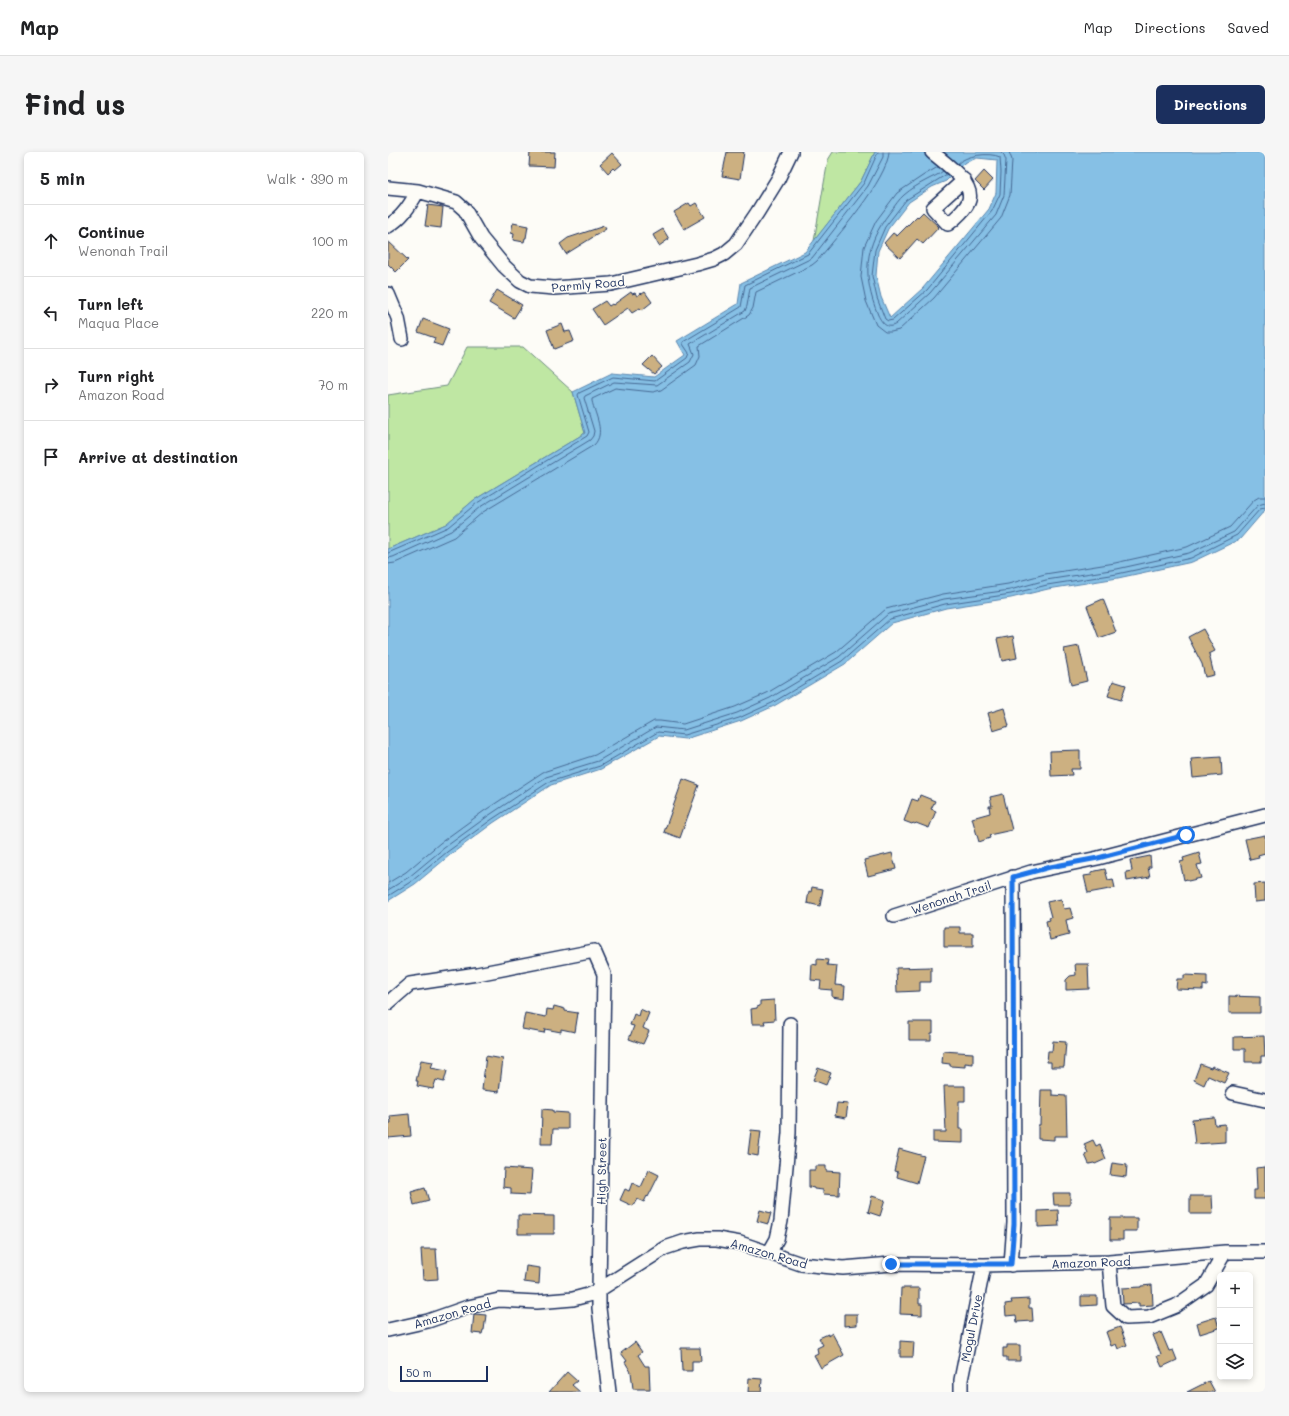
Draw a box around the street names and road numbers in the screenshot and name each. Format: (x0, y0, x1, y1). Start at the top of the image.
street label: Parmly Road (551, 273, 626, 295)
street label: Wenonah Trail (909, 877, 993, 917)
street label: High Street (592, 1137, 610, 1205)
street label: Amazon Road (729, 1234, 810, 1272)
street label: Amazon Road (1051, 1253, 1131, 1271)
street label: Mogul Drive (957, 1293, 985, 1363)
street label: Amazon Road (412, 1294, 493, 1332)

